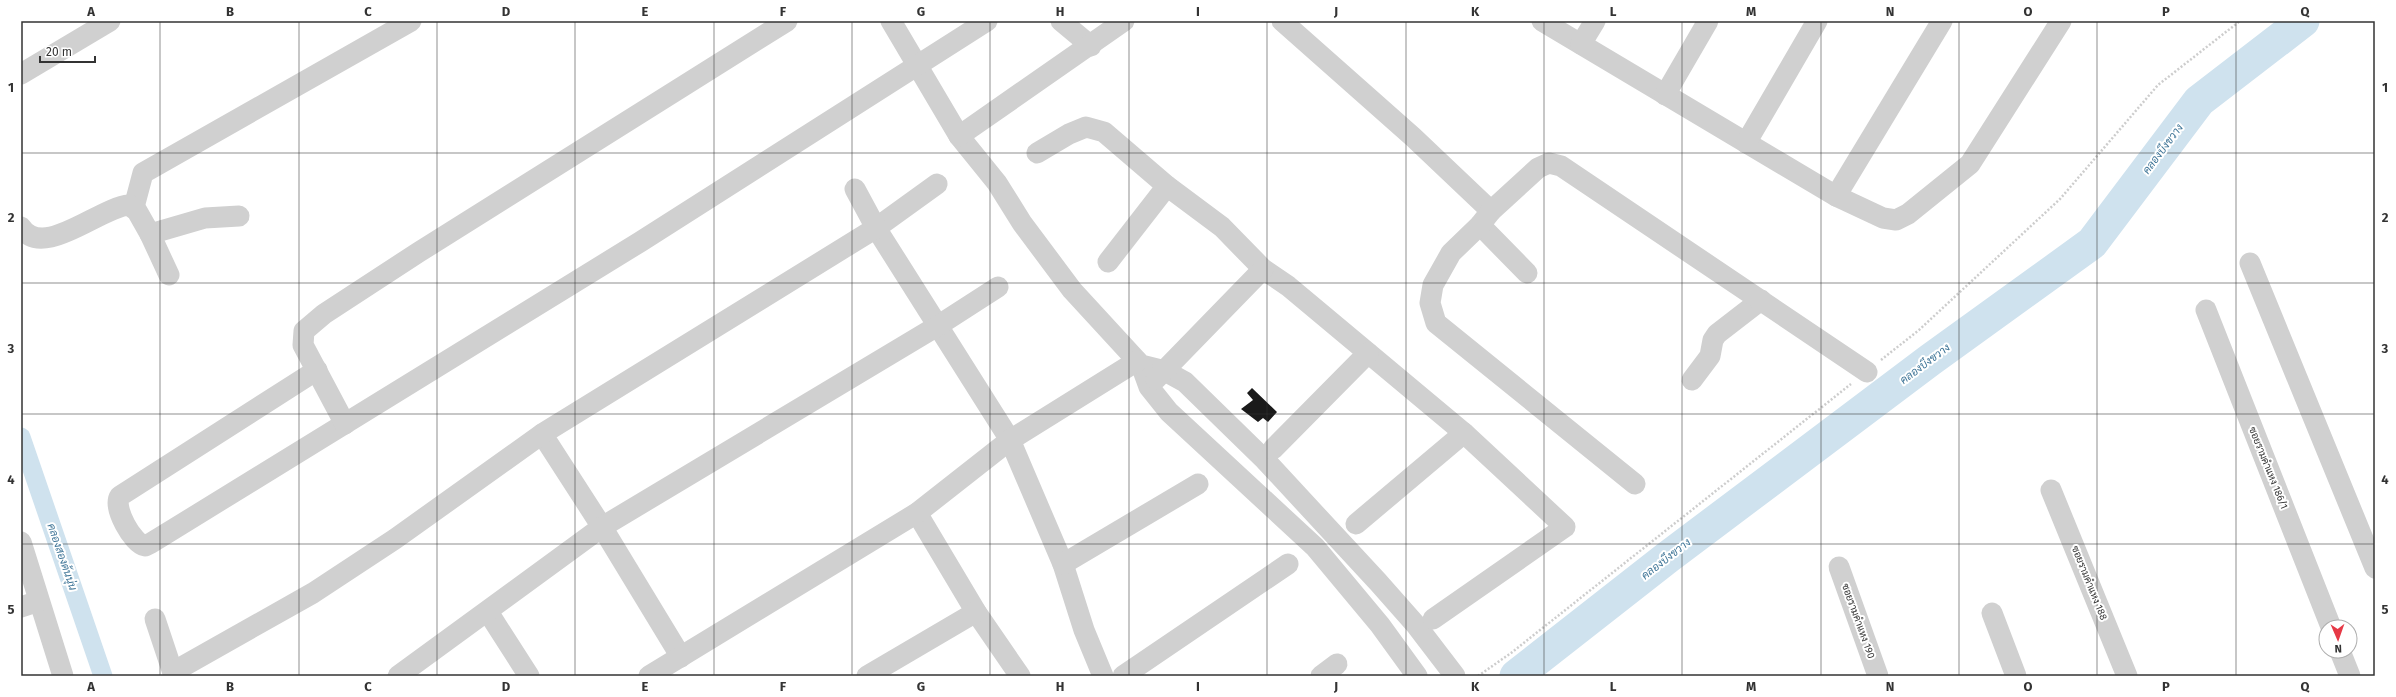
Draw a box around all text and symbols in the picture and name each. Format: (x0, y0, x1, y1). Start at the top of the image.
text: A (86, 4, 95, 19)
text: B (226, 4, 234, 19)
text: C (364, 4, 372, 19)
text: D (502, 4, 511, 19)
text: E (642, 4, 649, 19)
text: F (780, 4, 787, 19)
text: G (917, 4, 925, 19)
text: H (1056, 4, 1064, 19)
text: I (1196, 4, 1200, 19)
text: J (1333, 4, 1338, 19)
text: K (1471, 4, 1480, 19)
text: L (1610, 4, 1617, 19)
text: M (1746, 4, 1756, 19)
text: N (1886, 4, 1894, 19)
text: O (2024, 4, 2033, 19)
text: P (2162, 4, 2170, 19)
text: Q (2301, 4, 2311, 19)
scale bar (40, 38, 95, 64)
text: 20 m (46, 45, 72, 59)
text: 1 (8, 80, 14, 95)
text: 1 (2382, 80, 2388, 95)
water label: คลองบึงขวาง (2139, 121, 2186, 176)
text: 2 (8, 210, 15, 225)
text: 2 (2382, 210, 2389, 225)
water label: คลองบึงขวาง (1897, 340, 1952, 387)
text: 3 (7, 341, 15, 356)
text: 3 (2381, 341, 2389, 356)
street label: ซอยรามคำแหง 186/1 (2246, 425, 2291, 511)
text: 4 (7, 472, 15, 487)
text: 4 (2381, 472, 2389, 487)
water label: คลองสองต้นนุ่น (43, 521, 80, 593)
water label: คลองบึงขวาง (1638, 535, 1693, 582)
street label: ซอยรามคำแหง 188 (2069, 544, 2110, 622)
street label: ซอยรามคำแหง 190 (1839, 582, 1878, 661)
text: 5 (8, 602, 15, 617)
text: 5 (2382, 602, 2389, 617)
north arrow (2318, 619, 2358, 659)
text: N (2334, 642, 2342, 655)
text: A (86, 679, 95, 694)
text: B (226, 679, 234, 694)
text: C (364, 679, 372, 694)
text: D (502, 679, 511, 694)
text: E (642, 679, 649, 694)
text: F (780, 679, 787, 694)
text: G (917, 679, 925, 694)
text: H (1056, 679, 1064, 694)
text: I (1196, 679, 1200, 694)
text: J (1333, 679, 1338, 694)
text: K (1471, 679, 1480, 694)
text: L (1610, 679, 1617, 694)
text: M (1746, 679, 1756, 694)
text: N (1886, 679, 1894, 694)
text: O (2024, 679, 2033, 694)
text: P (2162, 679, 2170, 694)
text: Q (2301, 679, 2311, 694)

